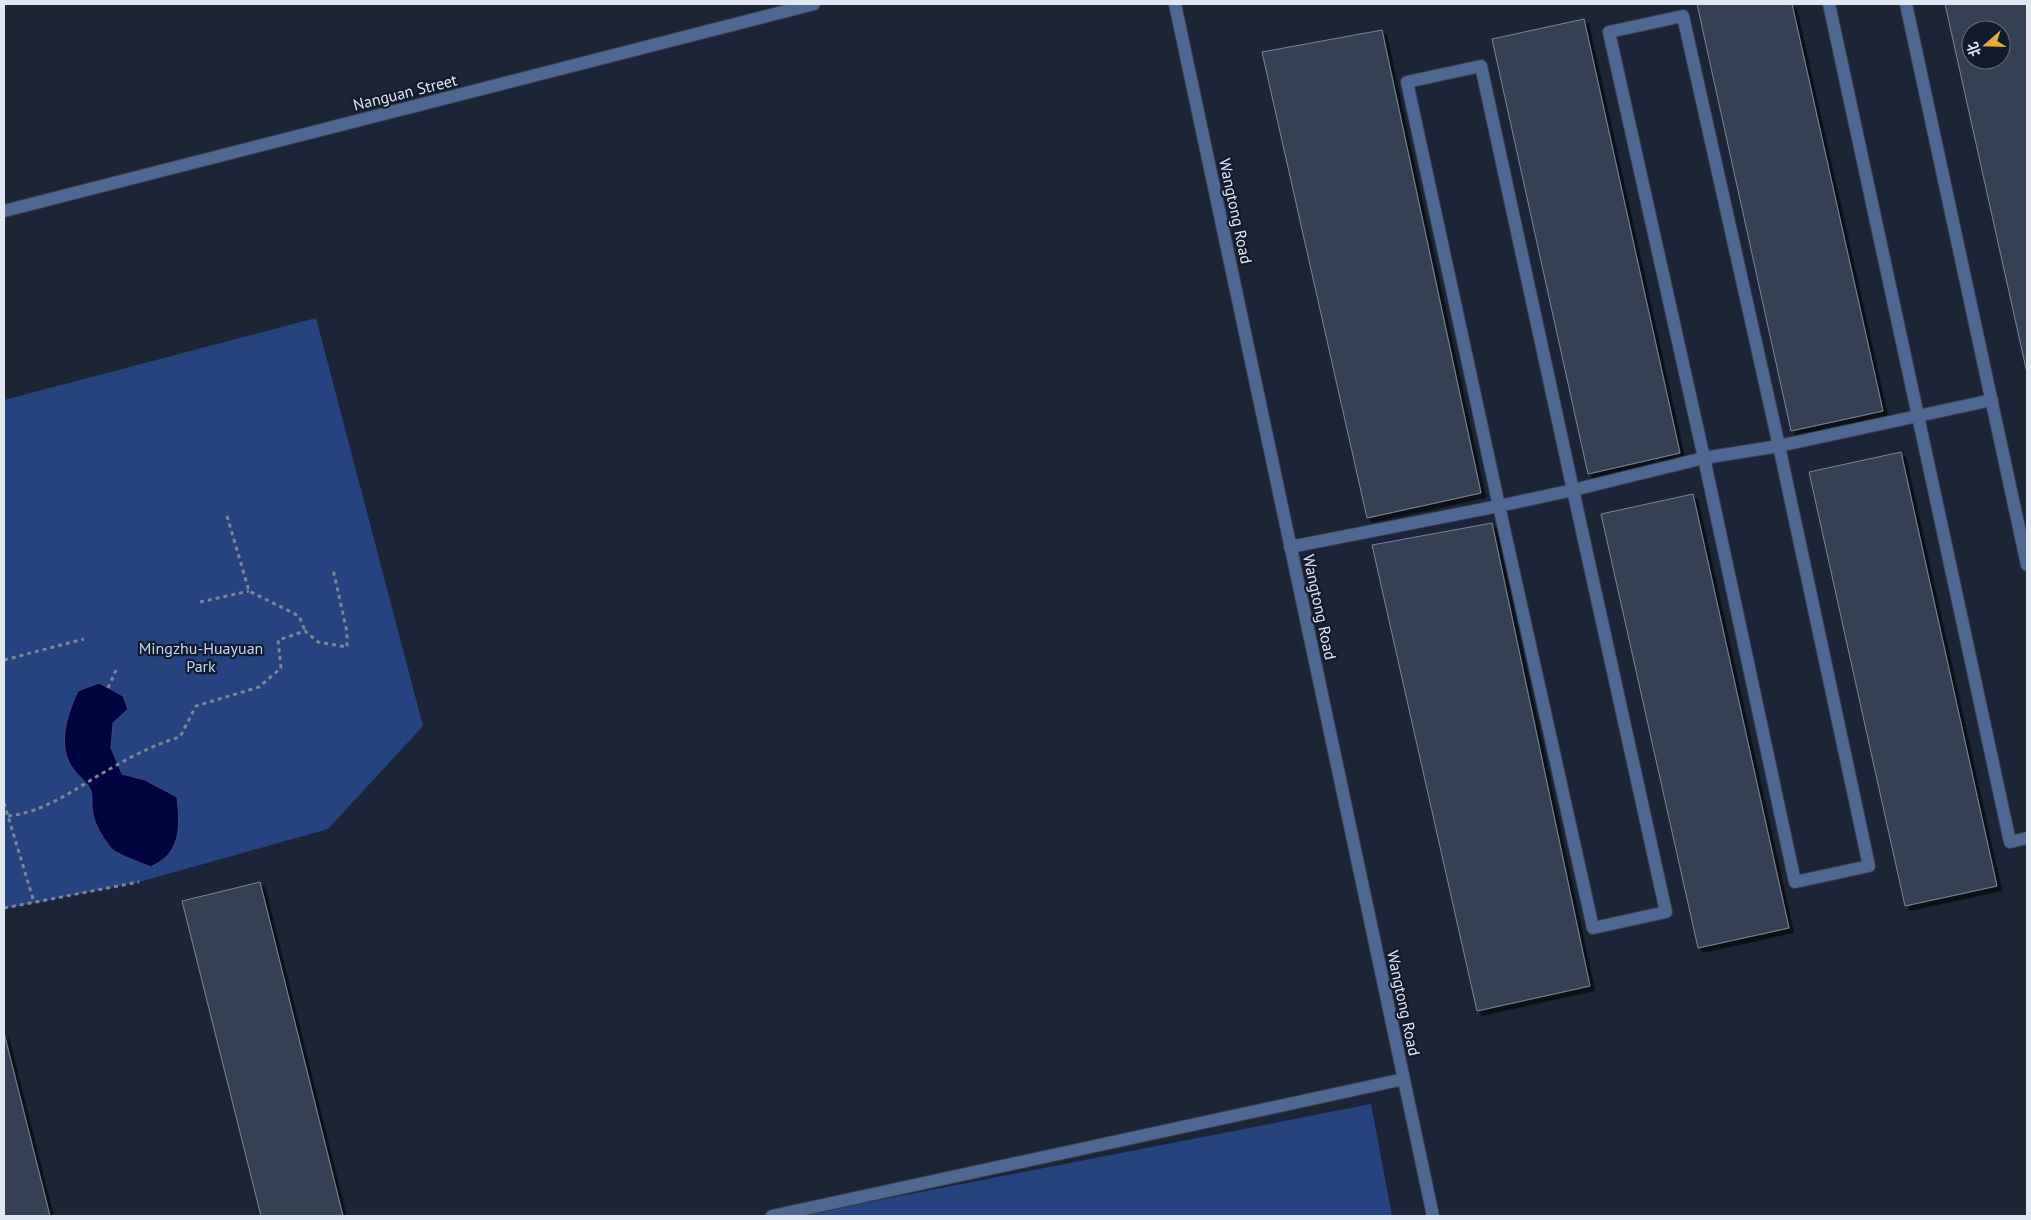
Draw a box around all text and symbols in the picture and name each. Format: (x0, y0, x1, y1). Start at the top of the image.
north arrow (1961, 20, 2011, 70)
text: 北 (1963, 40, 1985, 59)
street label: Nanguan Street (351, 69, 460, 115)
street label: Wangtong Road (1215, 156, 1257, 266)
street label: Wangtong Road (1299, 552, 1341, 662)
park label: Mingzhu-Huayuan Park (139, 638, 263, 676)
street label: Wangtong Road (1383, 948, 1425, 1058)

